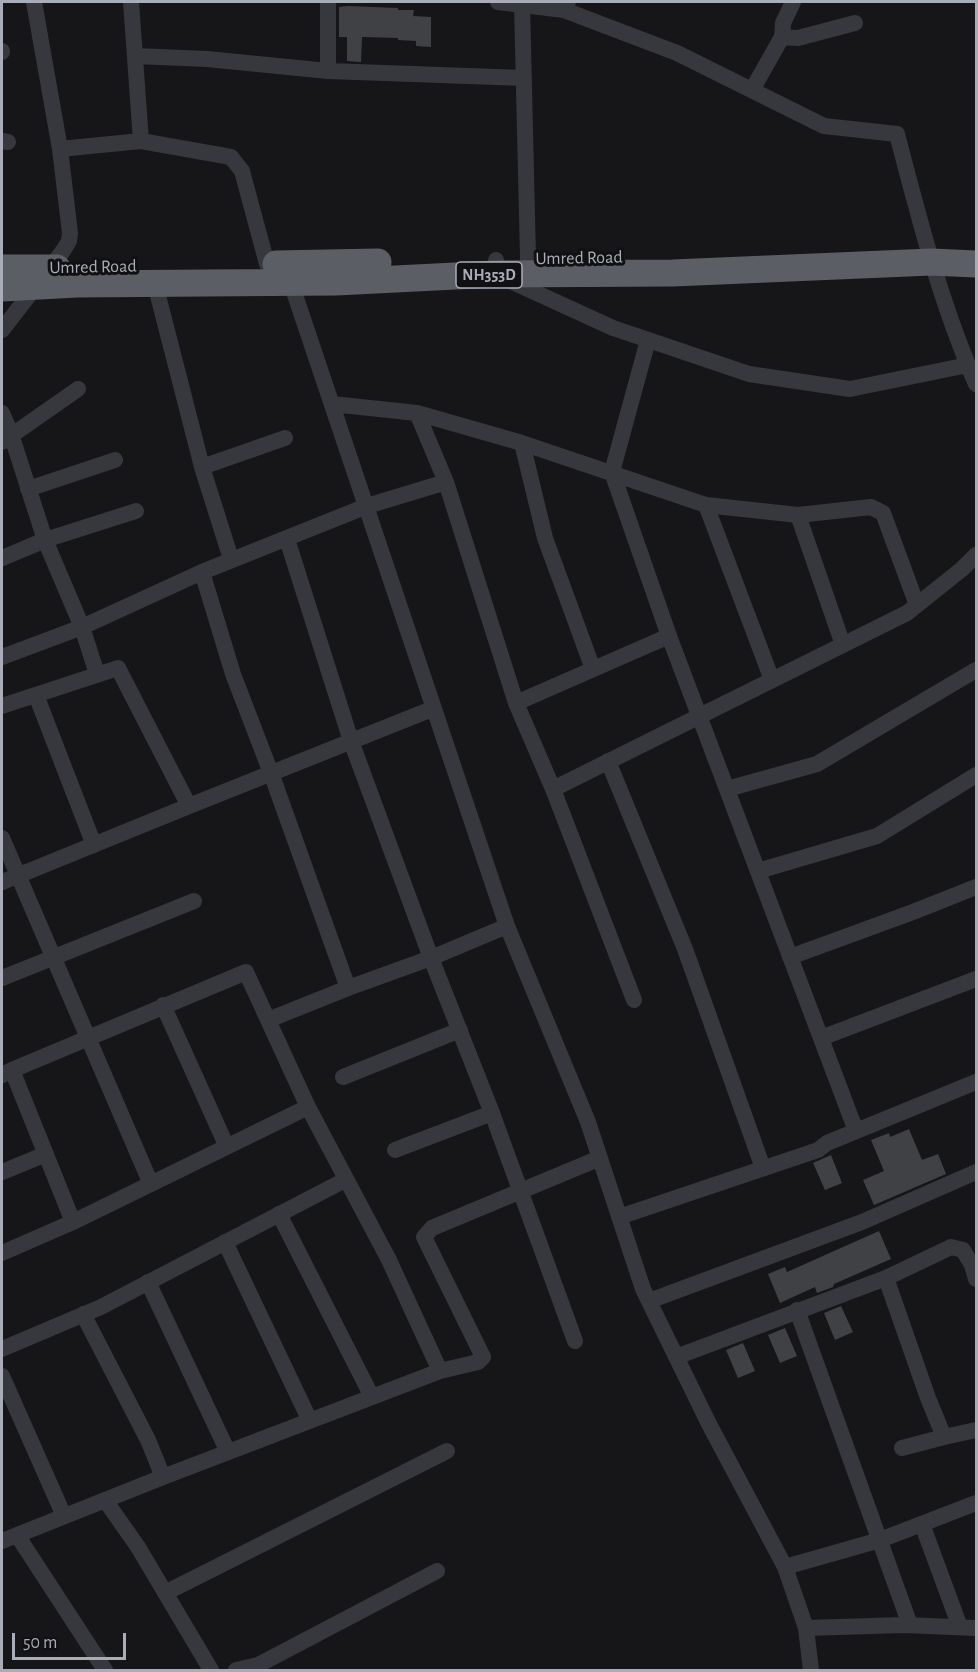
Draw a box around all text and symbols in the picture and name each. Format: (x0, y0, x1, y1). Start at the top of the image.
street label: Umred Road (535, 246, 623, 270)
street label: Umred Road (49, 255, 137, 279)
road number: NH353D (456, 262, 522, 288)
scale bar (15, 1621, 129, 1659)
text: 50 m (23, 1634, 57, 1652)

